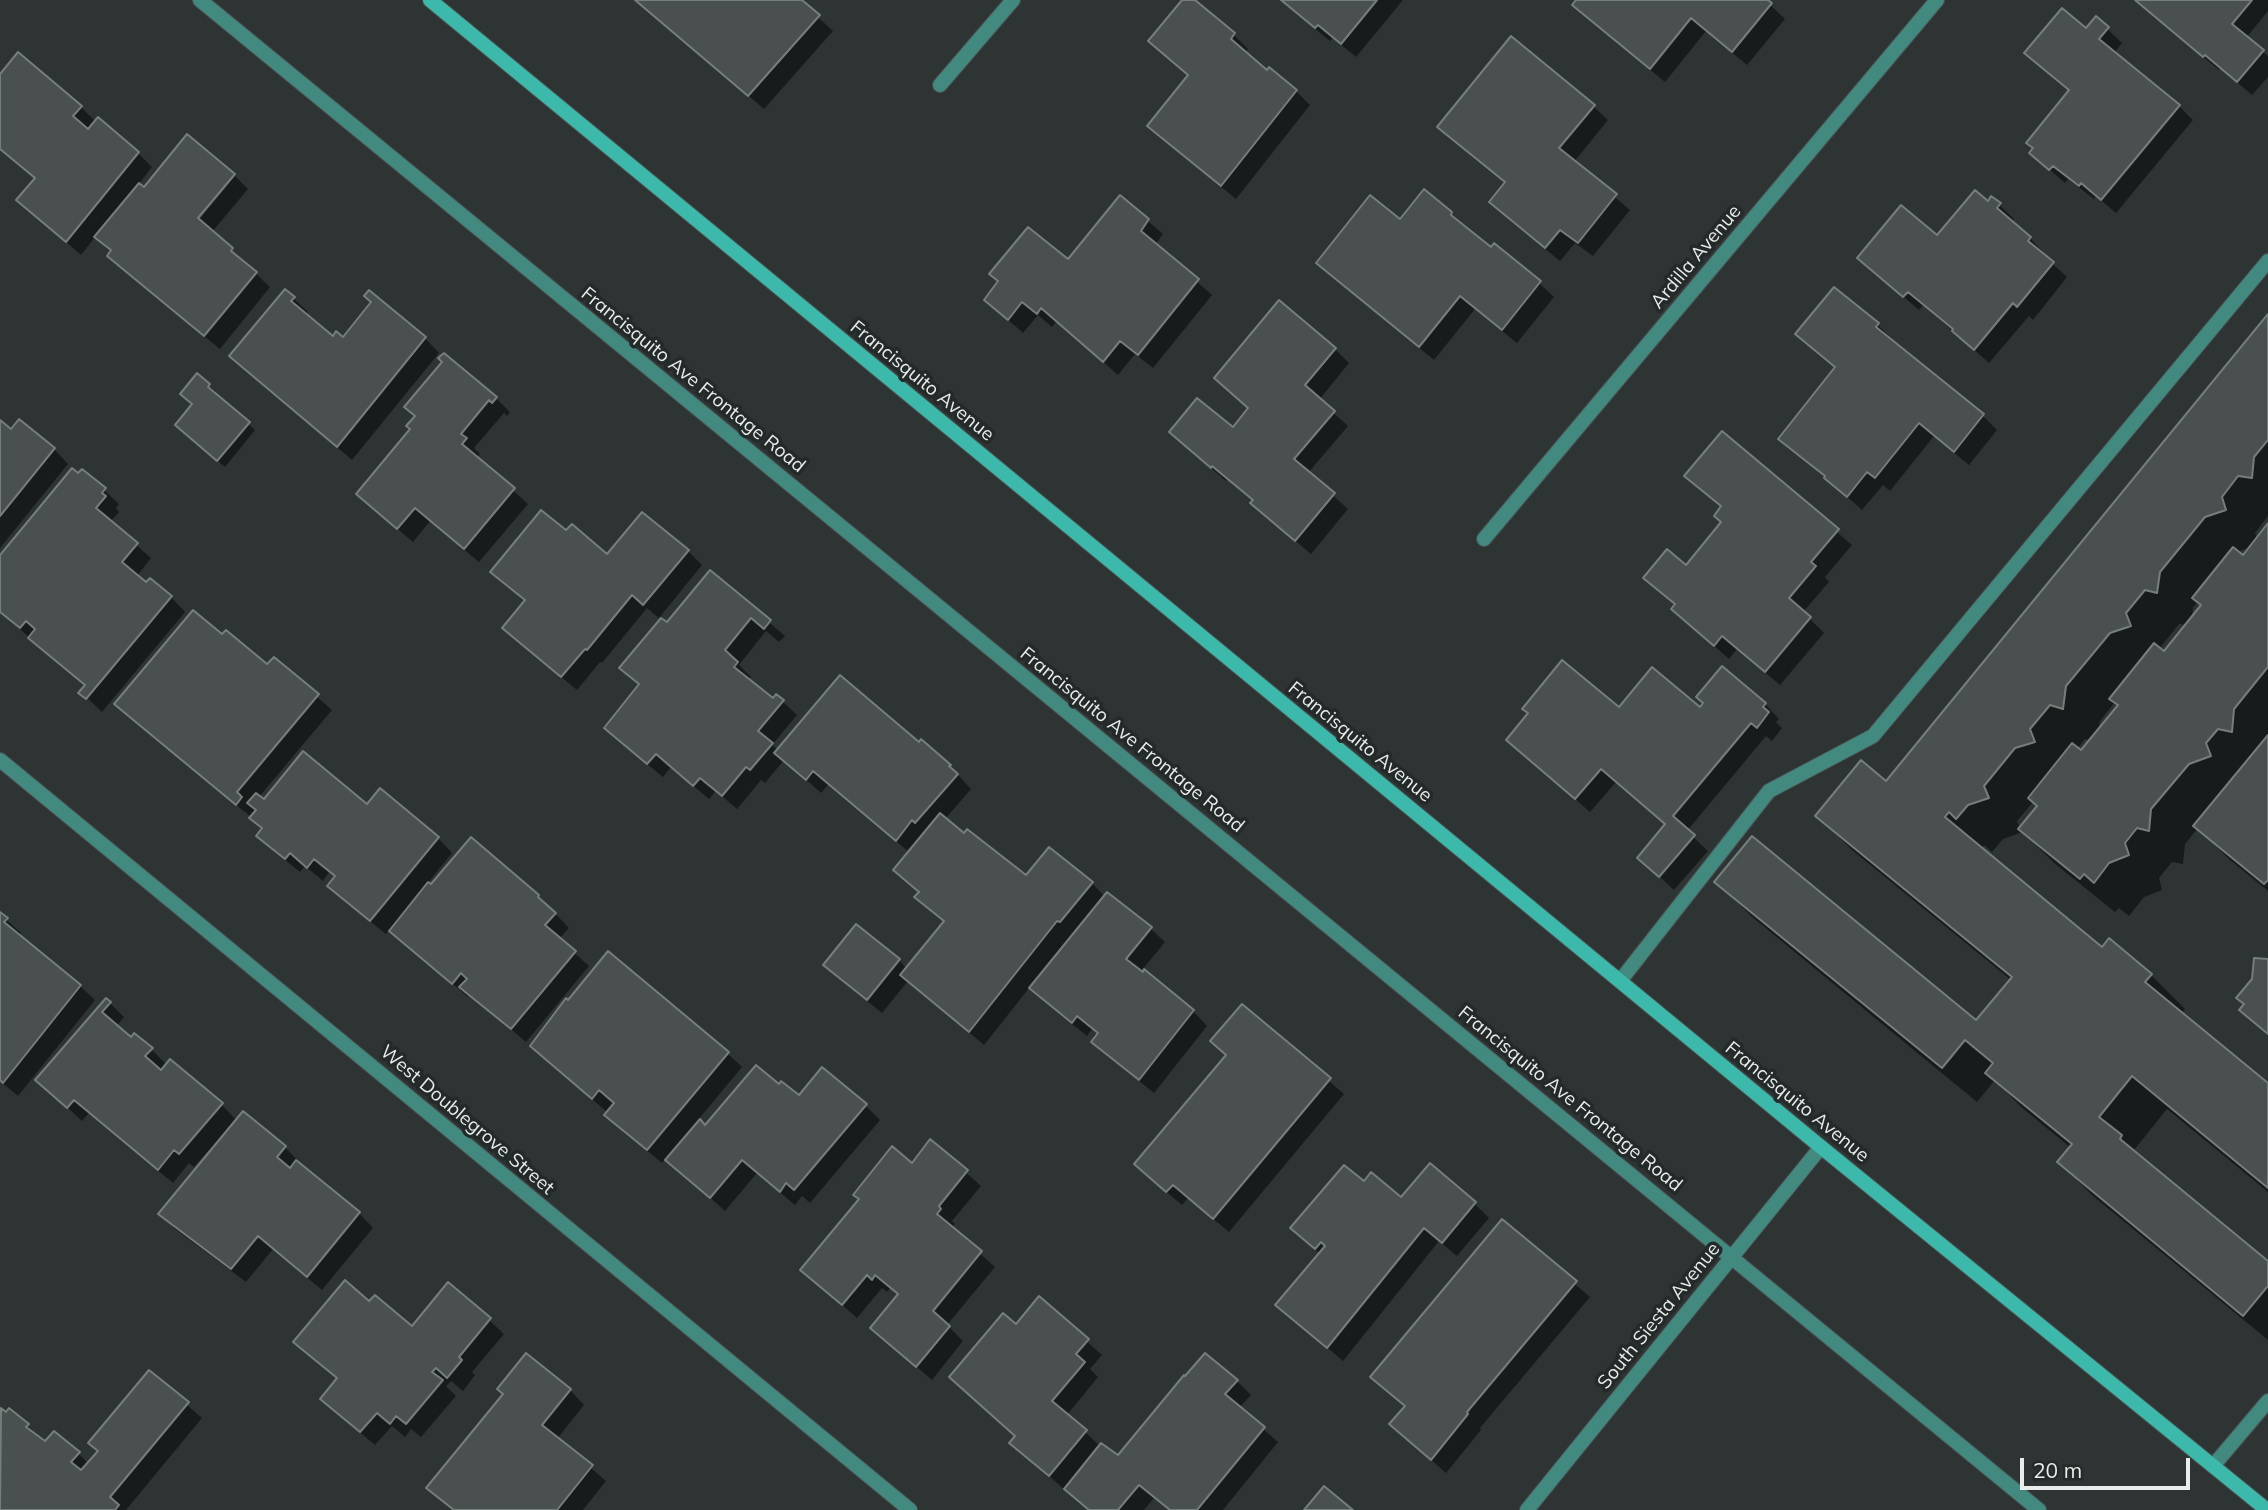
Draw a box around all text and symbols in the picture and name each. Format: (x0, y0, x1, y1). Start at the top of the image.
street label: Ardilla Avenue (1646, 201, 1746, 313)
street label: Francisquito Ave Frontage Road (576, 282, 810, 478)
street label: Francisquito Avenue (845, 316, 999, 446)
street label: Francisquito Ave Frontage Road (1015, 642, 1249, 838)
street label: Francisquito Avenue (1283, 677, 1437, 807)
street label: Francisquito Ave Frontage Road (1453, 1001, 1687, 1197)
street label: Francisquito Avenue (1720, 1037, 1874, 1167)
street label: West Doublegrove Street (375, 1040, 559, 1200)
street label: South Siesta Avenue (1593, 1238, 1725, 1394)
scale bar (2023, 1444, 2193, 1488)
text: 20 m (2033, 1457, 2082, 1483)

